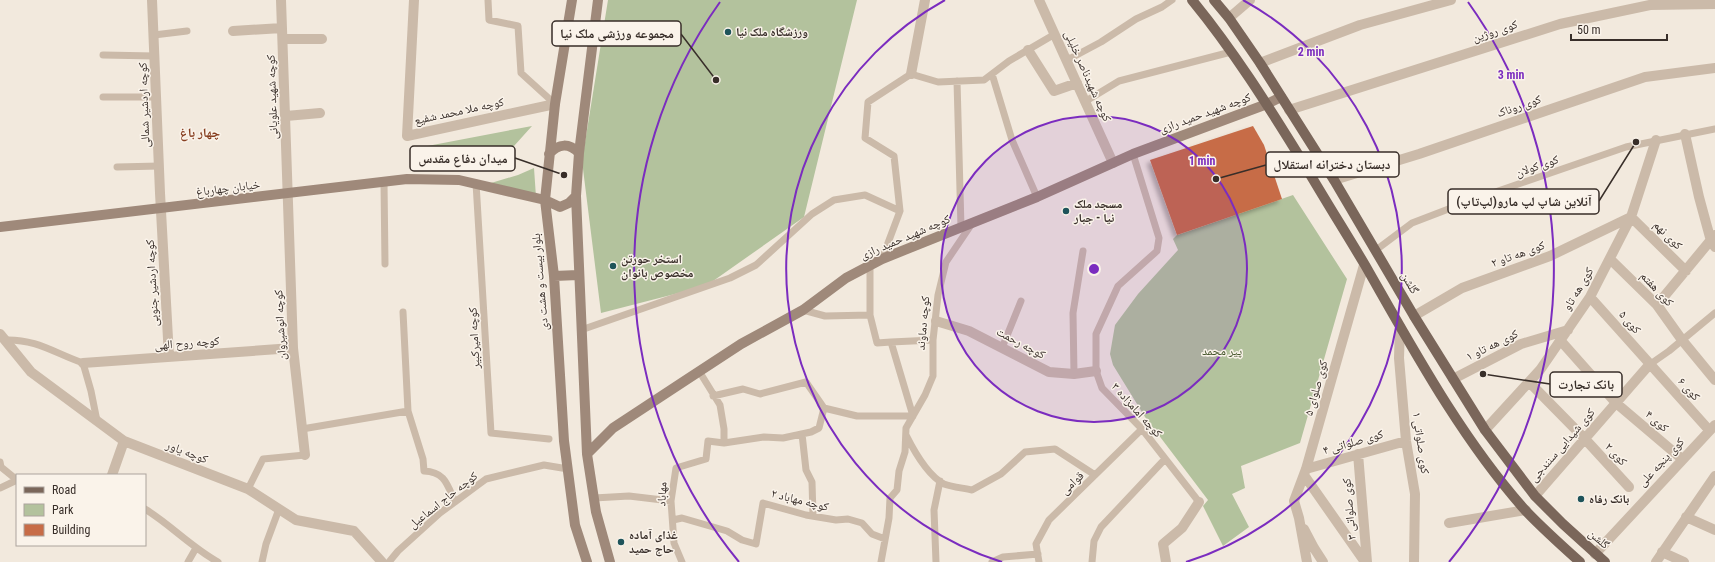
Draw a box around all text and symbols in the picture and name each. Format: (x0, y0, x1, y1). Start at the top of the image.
scale bar (1571, 16, 1667, 42)
street label: کوی روژین (1471, 17, 1519, 45)
callout: مجموعه ورزشی ملک نیا (552, 21, 681, 46)
text: 50 m (1577, 23, 1601, 37)
place label: ورزشگاه ملک نیا (736, 25, 808, 39)
text: مجموعه ورزشی ملک نیا (560, 26, 674, 42)
marker: ورزشگاه ملک نیا (723, 27, 733, 37)
street label: کوچه شهیدناصر خلیلی (1061, 28, 1114, 124)
text: 2 min (1298, 45, 1324, 59)
street label: کوچه شهید علویانی (264, 54, 281, 140)
street label: کوچه اردشیر شمالی (136, 62, 153, 148)
text: 3 min (1498, 68, 1524, 82)
street label: کوچه شهید حمید رازی (1157, 90, 1253, 136)
street label: کوی روناک (1495, 92, 1543, 120)
street label: کوچه ملا محمد شفیع (413, 95, 505, 128)
district label: چهار باغ (180, 125, 220, 142)
callout: میدان دفاع مقدس (410, 146, 515, 171)
text: میدان دفاع مقدس (418, 151, 508, 168)
callout: دبستان دخترانه استقلال (1266, 152, 1399, 177)
street label: کوی کولان (1514, 152, 1560, 180)
text: 1 min (1189, 154, 1215, 168)
text: دبستان دخترانه استقلال (1274, 157, 1391, 172)
street label: خیابان چهارباغ (195, 177, 261, 200)
callout: آنلاین شاپ لپ مارو(لپ‌تاپ) (1448, 189, 1599, 214)
text: آنلاین شاپ لپ مارو(لپ‌تاپ) (1456, 194, 1592, 210)
place label: مسجد ملک نیا - جبار (1073, 197, 1123, 225)
marker: مسجد ملک نیا - جبار (1061, 206, 1071, 216)
street label: کوچه شهید حمید رازی (858, 212, 952, 262)
street label: کوی نهم (1650, 218, 1685, 253)
street label: بلوار بیست و هشت دی (529, 233, 552, 331)
street label: کوی هه تاو ۲ (1489, 238, 1547, 270)
street label: کوچه اردشیر جنوبی (143, 239, 162, 327)
place label: استخر حورتن مخصوص بانوان (621, 252, 694, 281)
marker: استخر حورتن مخصوص بانوان (608, 261, 618, 271)
centre of rings (1087, 262, 1101, 276)
street label: کوی هه تاو (1560, 265, 1596, 313)
street label: کوی هفتم (1637, 269, 1677, 310)
street label: گلشن (1398, 270, 1422, 296)
street label: کوچه انوشیروان (271, 289, 289, 361)
street label: کوچه دماوند (914, 295, 932, 351)
street label: کوچه امیرکبیر (465, 307, 483, 370)
street label: کوی ۵ (1616, 308, 1644, 336)
street label: کوچه رحمت (994, 324, 1048, 362)
street label: کوی هه تاو ۱ (1464, 326, 1520, 364)
street label: کوچه روح الهی (154, 334, 220, 352)
park label: پیر محمد (1202, 344, 1243, 358)
street label: کوی صلوای ۵ (1301, 359, 1331, 417)
callout: بانک تجارت (1550, 372, 1622, 397)
street label: کوی ۶ (1675, 375, 1703, 403)
text: بانک تجارت (1558, 377, 1614, 392)
street label: کوچه امامزاده ۳ (1109, 380, 1165, 440)
street label: کوی شیدایی سنندجی (1526, 405, 1598, 485)
street label: کوی ۴ (1643, 407, 1671, 435)
street label: کوی صلواتی ۱ (1410, 411, 1432, 475)
street label: کوی صلواتی ۴ (1321, 427, 1385, 457)
street label: کوی پنجه علی (1635, 435, 1687, 489)
street label: کوچه یاور (163, 437, 210, 467)
street label: کوی ۲ (1602, 440, 1630, 468)
street label: کوچه حاج اسماعیل (406, 469, 480, 531)
street label: قوامی (1057, 469, 1087, 497)
legend (16, 474, 146, 546)
street label: کوی صلواتی ۳ (1339, 477, 1359, 541)
street label: مهاباد (654, 481, 670, 507)
text: Road (52, 483, 76, 497)
street label: کوچه مهاباد ۲ (770, 486, 830, 514)
place label: بانک رفاه (1589, 492, 1629, 506)
marker: بانک رفاه (1576, 494, 1586, 504)
text: Park (52, 503, 74, 517)
text: Building (52, 523, 90, 537)
street label: گلشن (1586, 526, 1612, 552)
place label: غذای آماده حاج حمید (629, 528, 678, 557)
marker: غذای آماده حاج حمید (616, 537, 626, 547)

